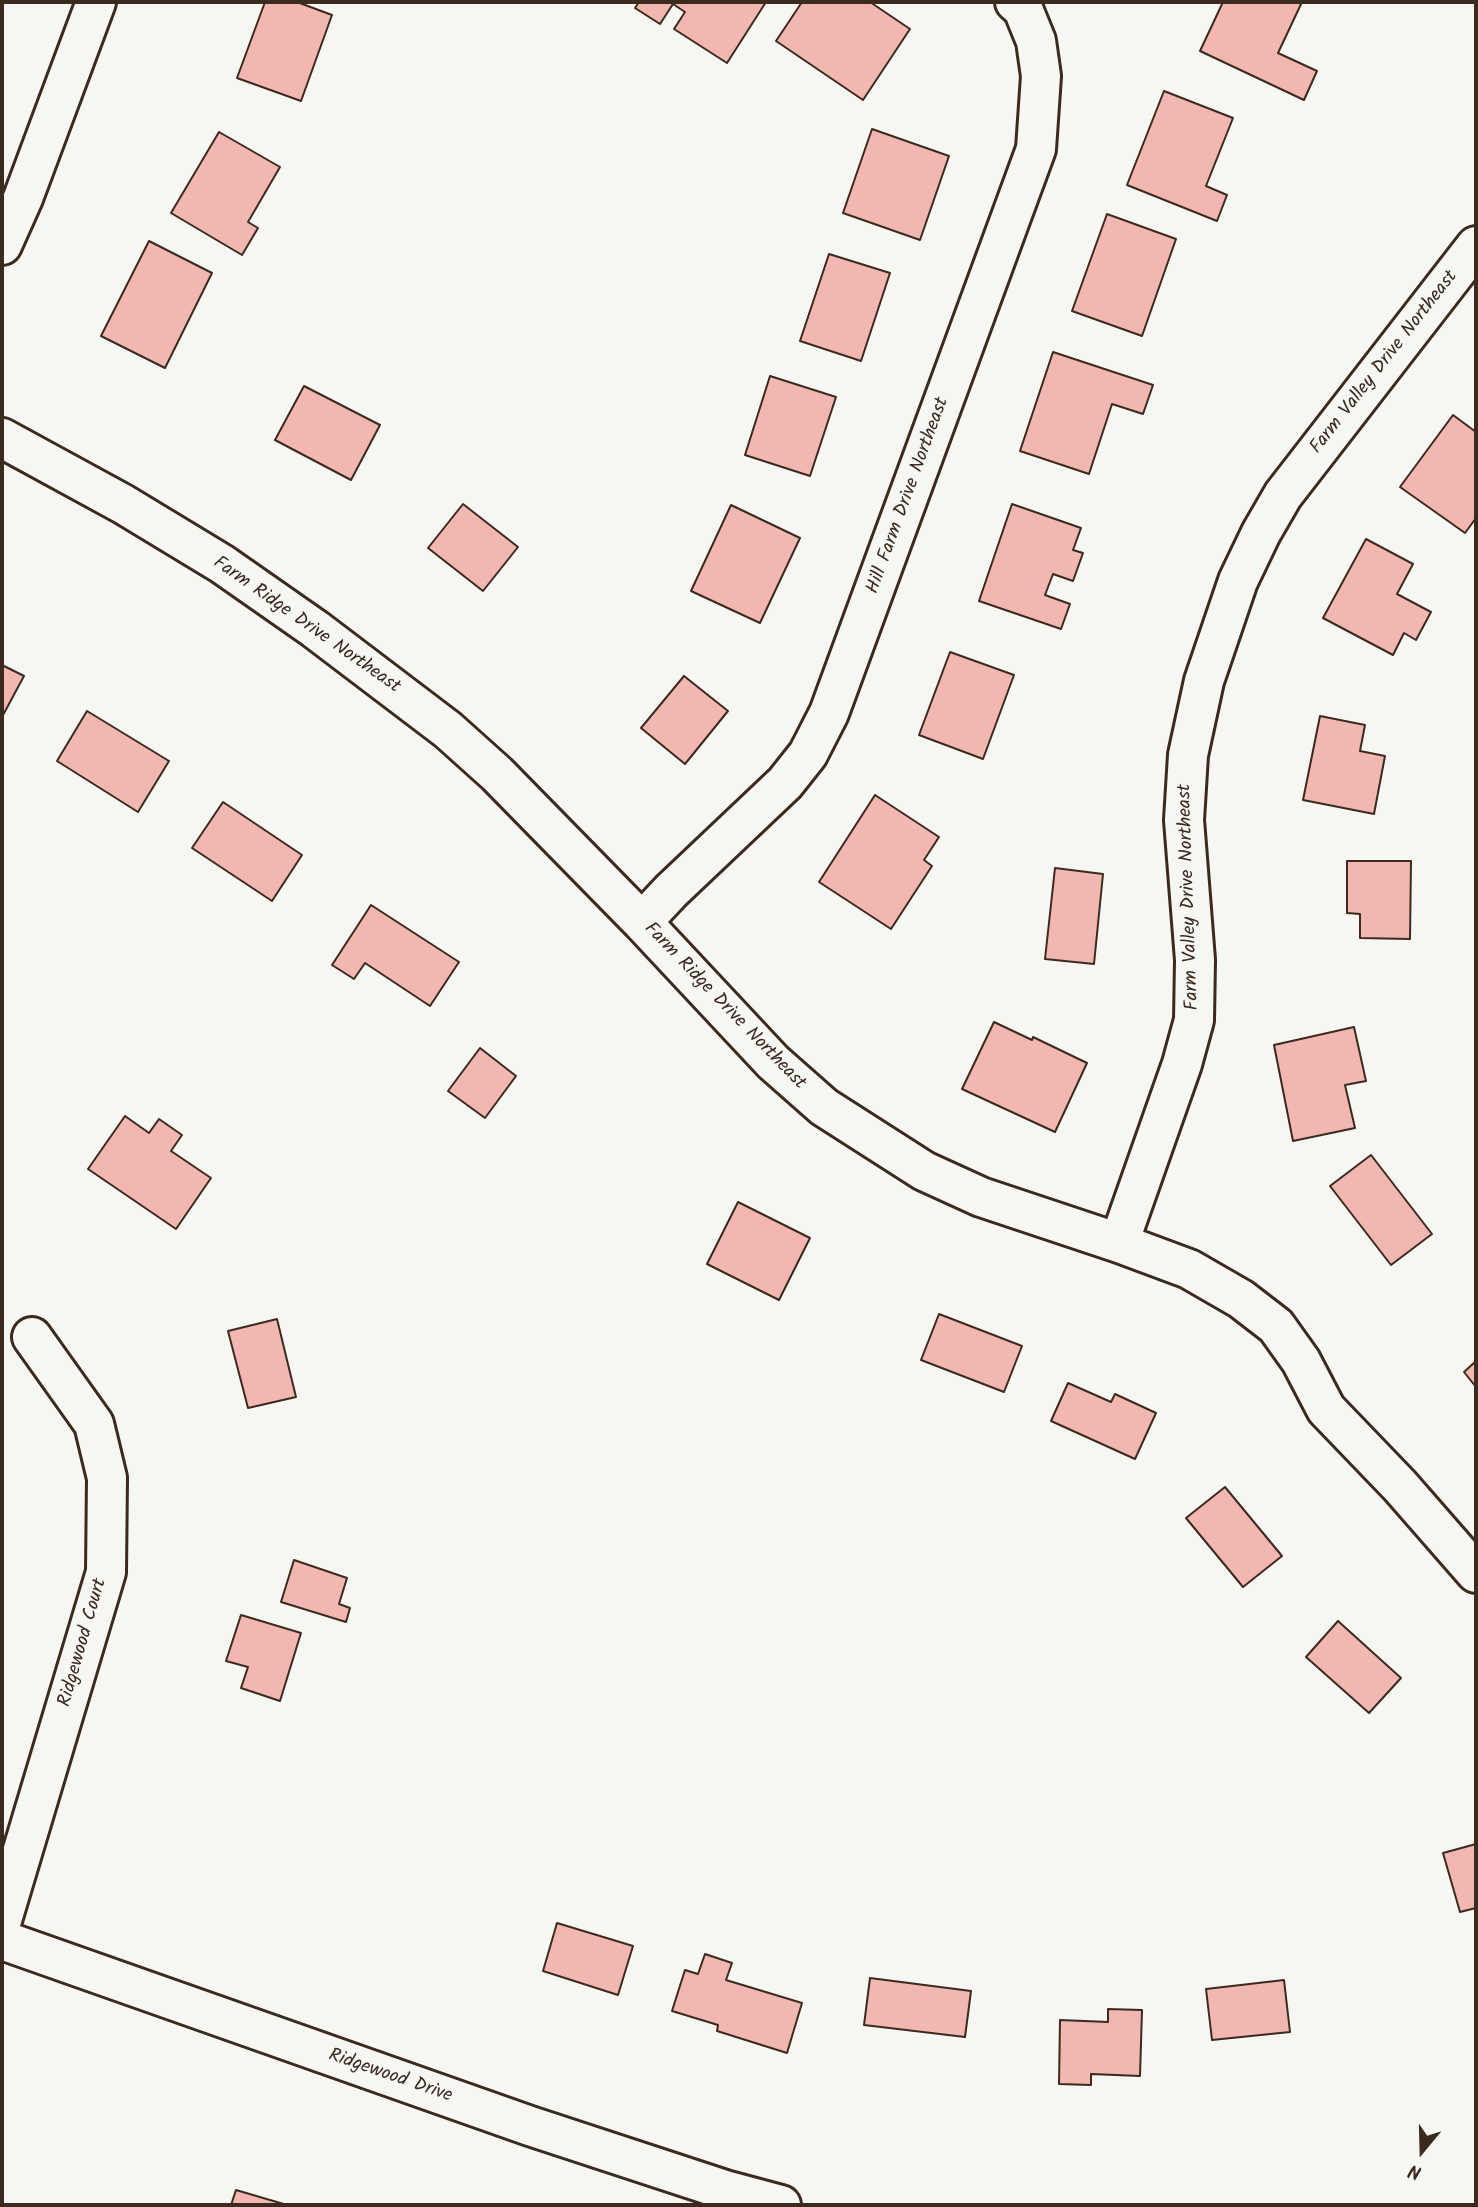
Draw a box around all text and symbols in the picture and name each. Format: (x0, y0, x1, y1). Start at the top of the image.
street label: Farm Valley Drive Northeast (1306, 267, 1464, 459)
street label: Hill Farm Drive Northeast (863, 395, 955, 597)
street label: Farm Ridge Drive Northeast (208, 553, 404, 699)
street label: Farm Valley Drive Northeast (1175, 783, 1205, 1011)
street label: Farm Ridge Drive Northeast (638, 919, 810, 1095)
street label: Ridgewood Court (55, 1576, 113, 1710)
street label: Ridgewood Drive (325, 2045, 455, 2109)
north arrow (1387, 2116, 1457, 2186)
text: N (1405, 2155, 1426, 2187)

